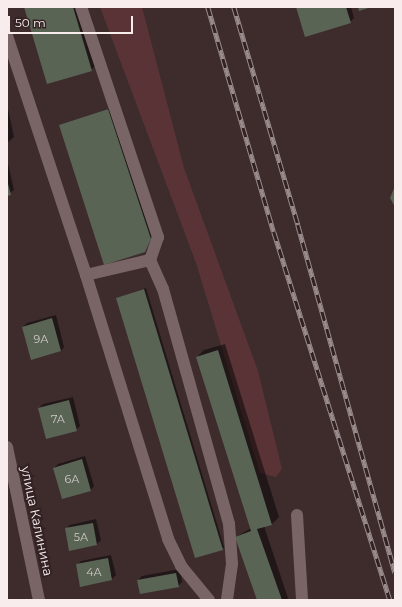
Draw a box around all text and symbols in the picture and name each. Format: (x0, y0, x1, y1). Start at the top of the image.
scale bar (10, 8, 135, 34)
text: 50 m (15, 15, 46, 30)
house number: 9А (34, 332, 48, 346)
house number: 7А (51, 412, 65, 426)
street label: улица Калинина (18, 465, 56, 577)
house number: 6А (65, 472, 79, 486)
house number: 5А (74, 530, 88, 544)
house number: 4А (86, 565, 102, 579)

